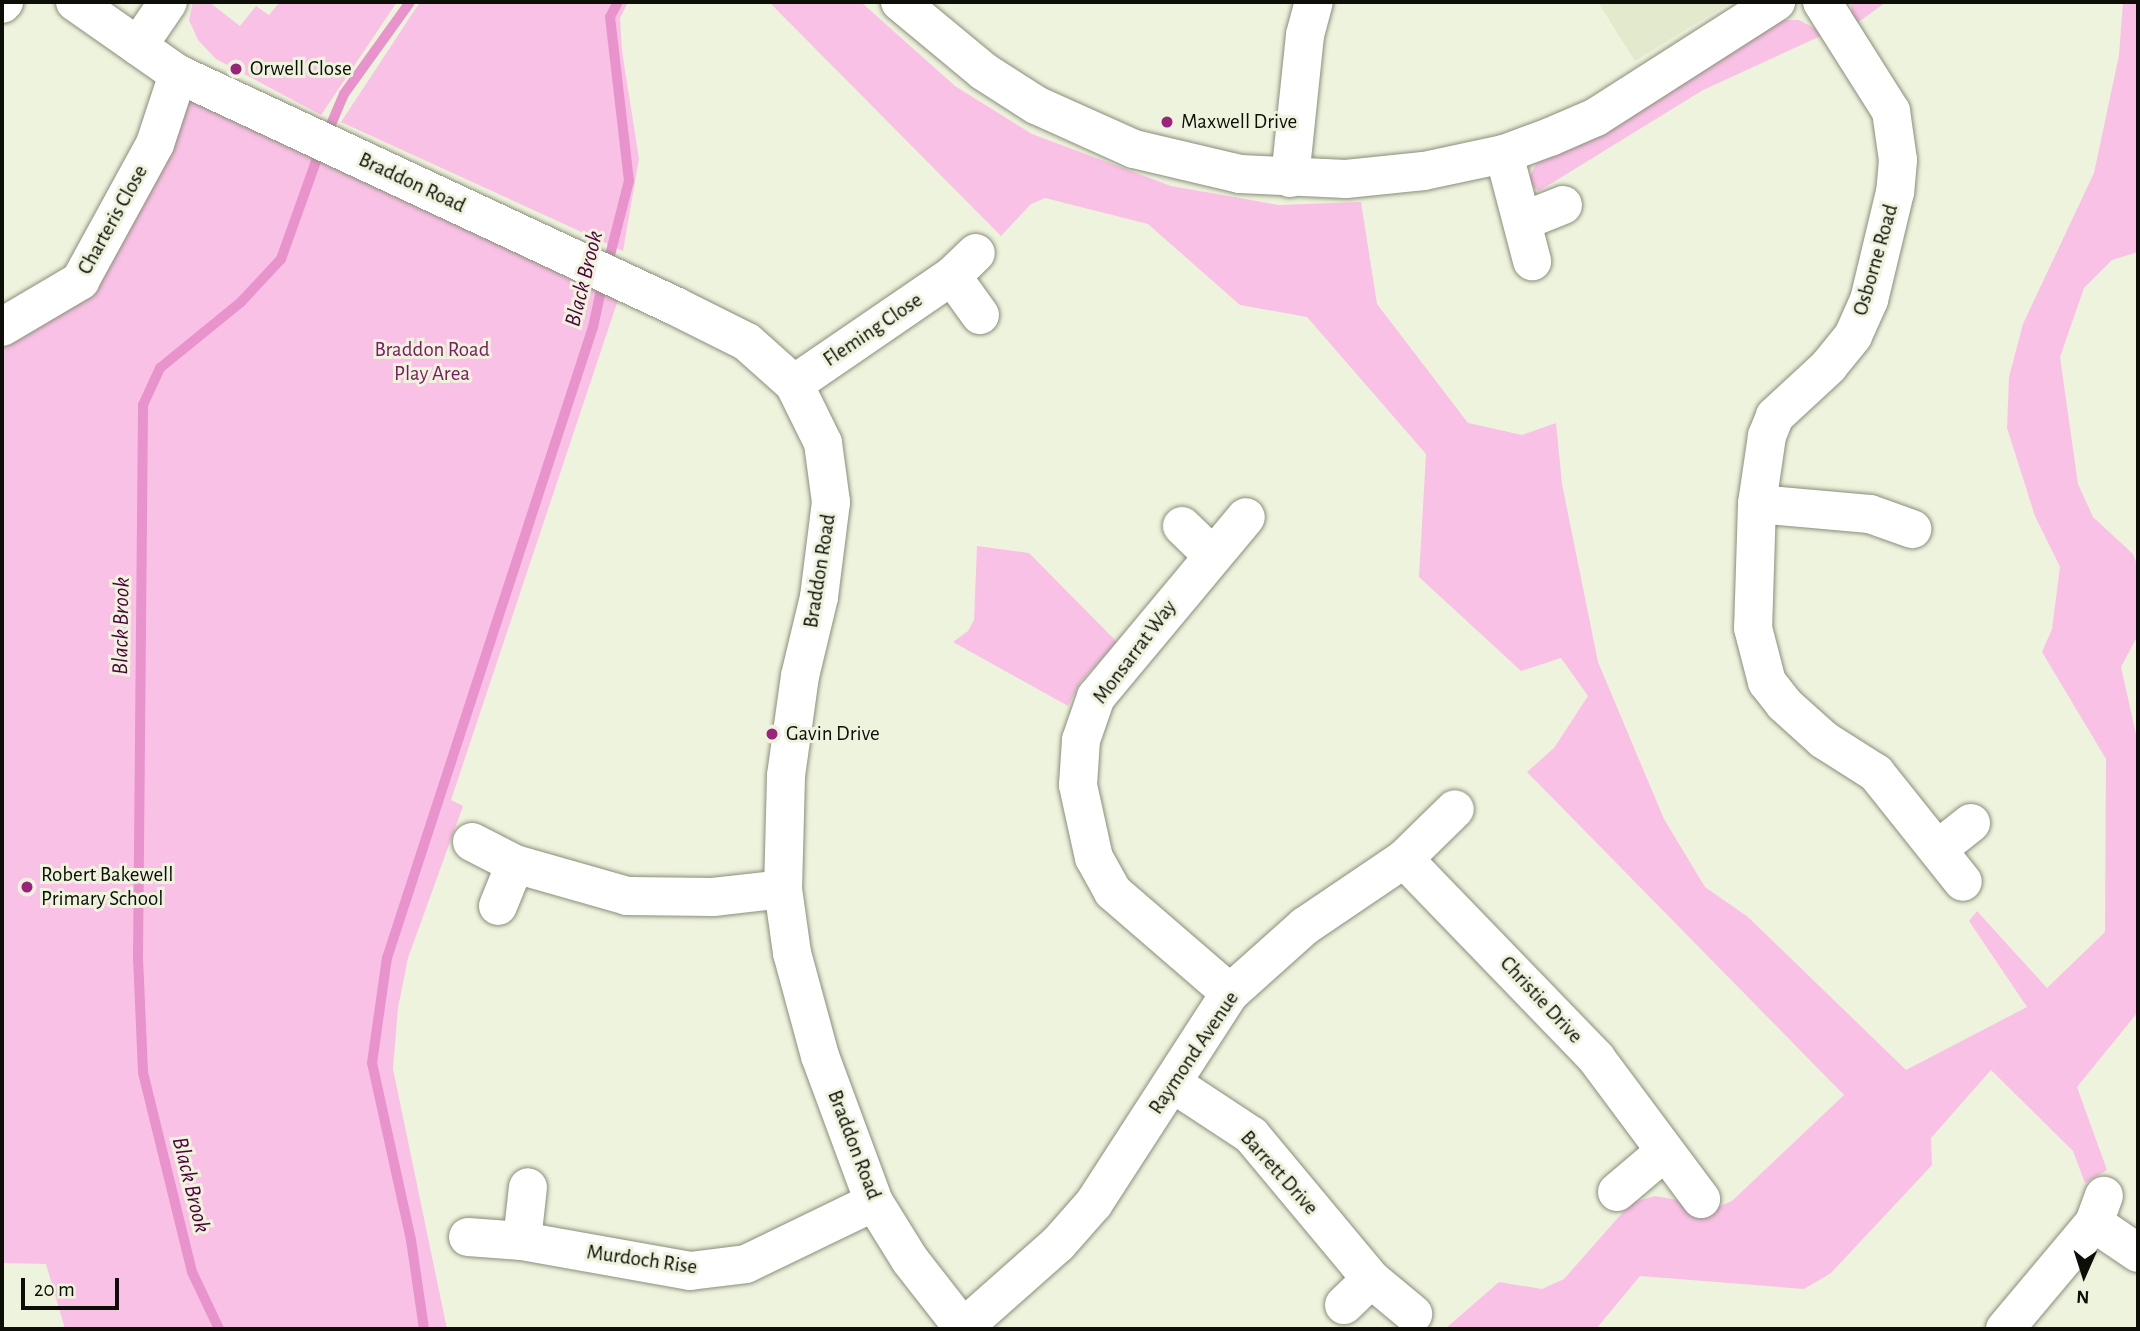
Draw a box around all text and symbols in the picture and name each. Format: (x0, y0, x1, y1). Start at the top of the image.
place label: Orwell Close (250, 56, 352, 82)
marker: Orwell Close (228, 61, 244, 77)
place label: Maxwell Drive (1181, 109, 1297, 135)
marker: Maxwell Drive (1159, 114, 1175, 130)
street label: Braddon Road (354, 147, 470, 219)
street label: Charteris Close (73, 161, 153, 279)
street label: Osborne Road (1848, 201, 1904, 319)
water label: Black Brook (560, 228, 610, 330)
street label: Fleming Close (819, 288, 927, 372)
park label: Braddon Road Play Area (374, 337, 490, 387)
street label: Braddon Road (799, 512, 841, 630)
water label: Black Brook (107, 577, 137, 675)
street label: Monsarrat Way (1088, 595, 1182, 709)
place label: Gavin Drive (786, 721, 880, 747)
marker: Gavin Drive (764, 726, 780, 742)
place label: Robert Bakewell Primary School (41, 862, 173, 912)
marker: Robert Bakewell Primary School (19, 879, 35, 895)
street label: Christie Drive (1494, 951, 1588, 1049)
street label: Raymond Avenue (1144, 987, 1244, 1119)
street label: Braddon Road (822, 1087, 886, 1203)
street label: Barrett Drive (1235, 1126, 1323, 1220)
water label: Black Brook (165, 1134, 215, 1236)
street label: Murdoch Rise (585, 1240, 699, 1280)
north arrow (2049, 1240, 2119, 1310)
scale bar (24, 1264, 122, 1308)
text: 20 m (34, 1279, 75, 1300)
text: N (2076, 1287, 2090, 1306)

